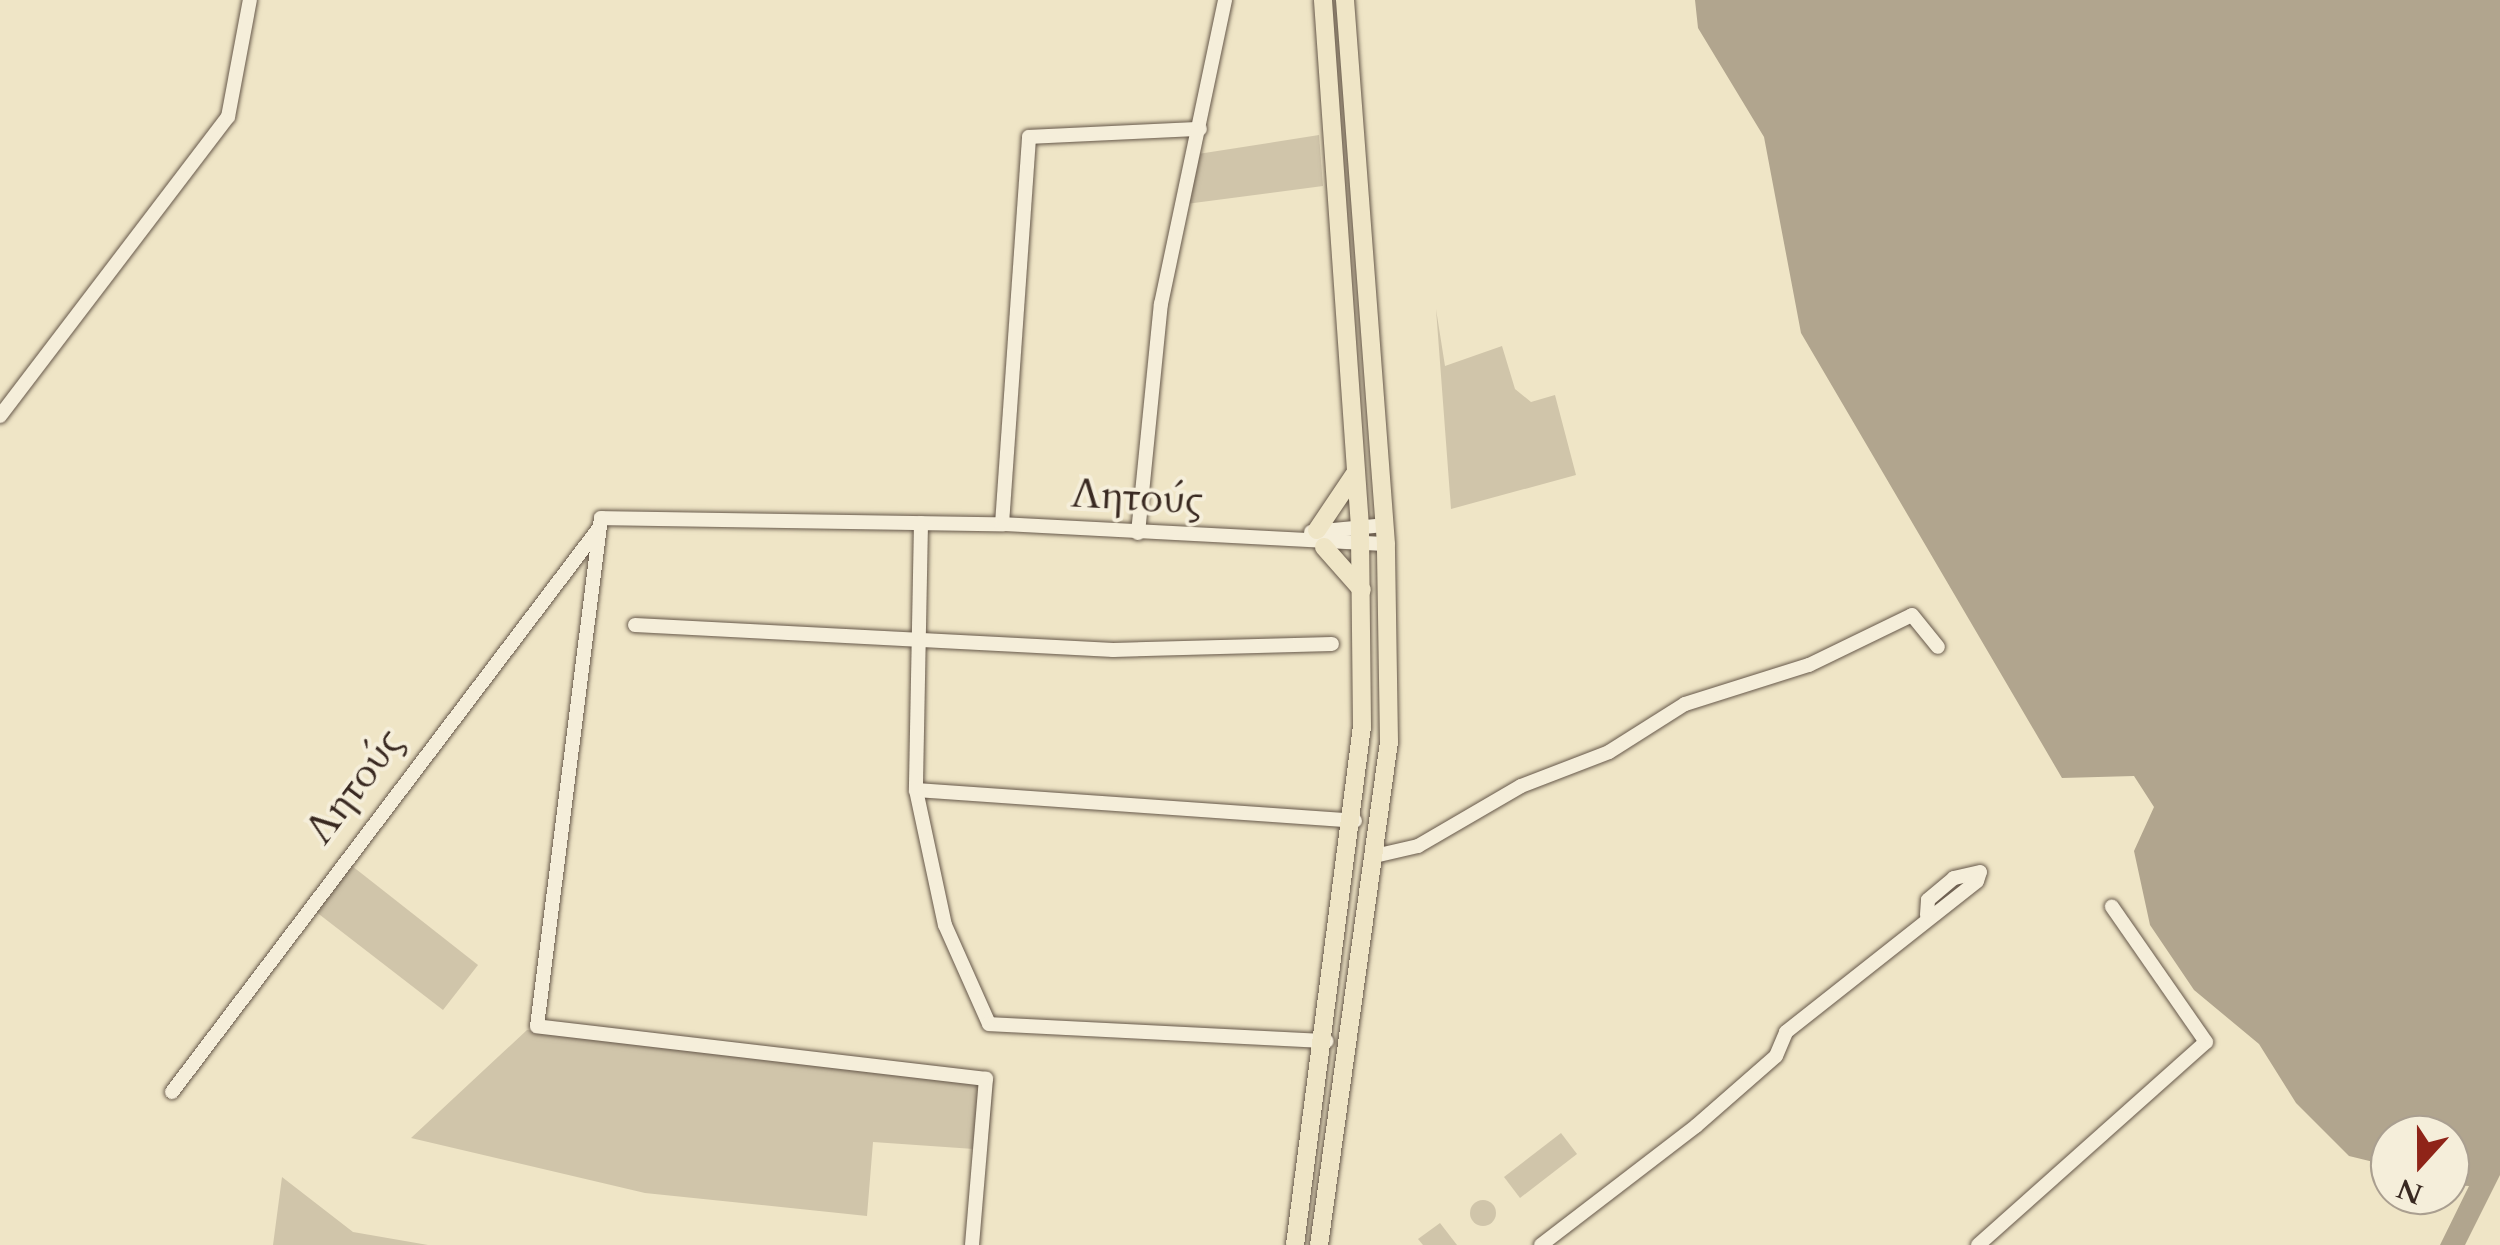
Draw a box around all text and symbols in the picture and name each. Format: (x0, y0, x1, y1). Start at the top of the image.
street label: Λητούς (1070, 468, 1204, 526)
street label: Λητούς (294, 718, 414, 854)
north arrow (2370, 1115, 2470, 1215)
text: N (2392, 1169, 2428, 1213)

